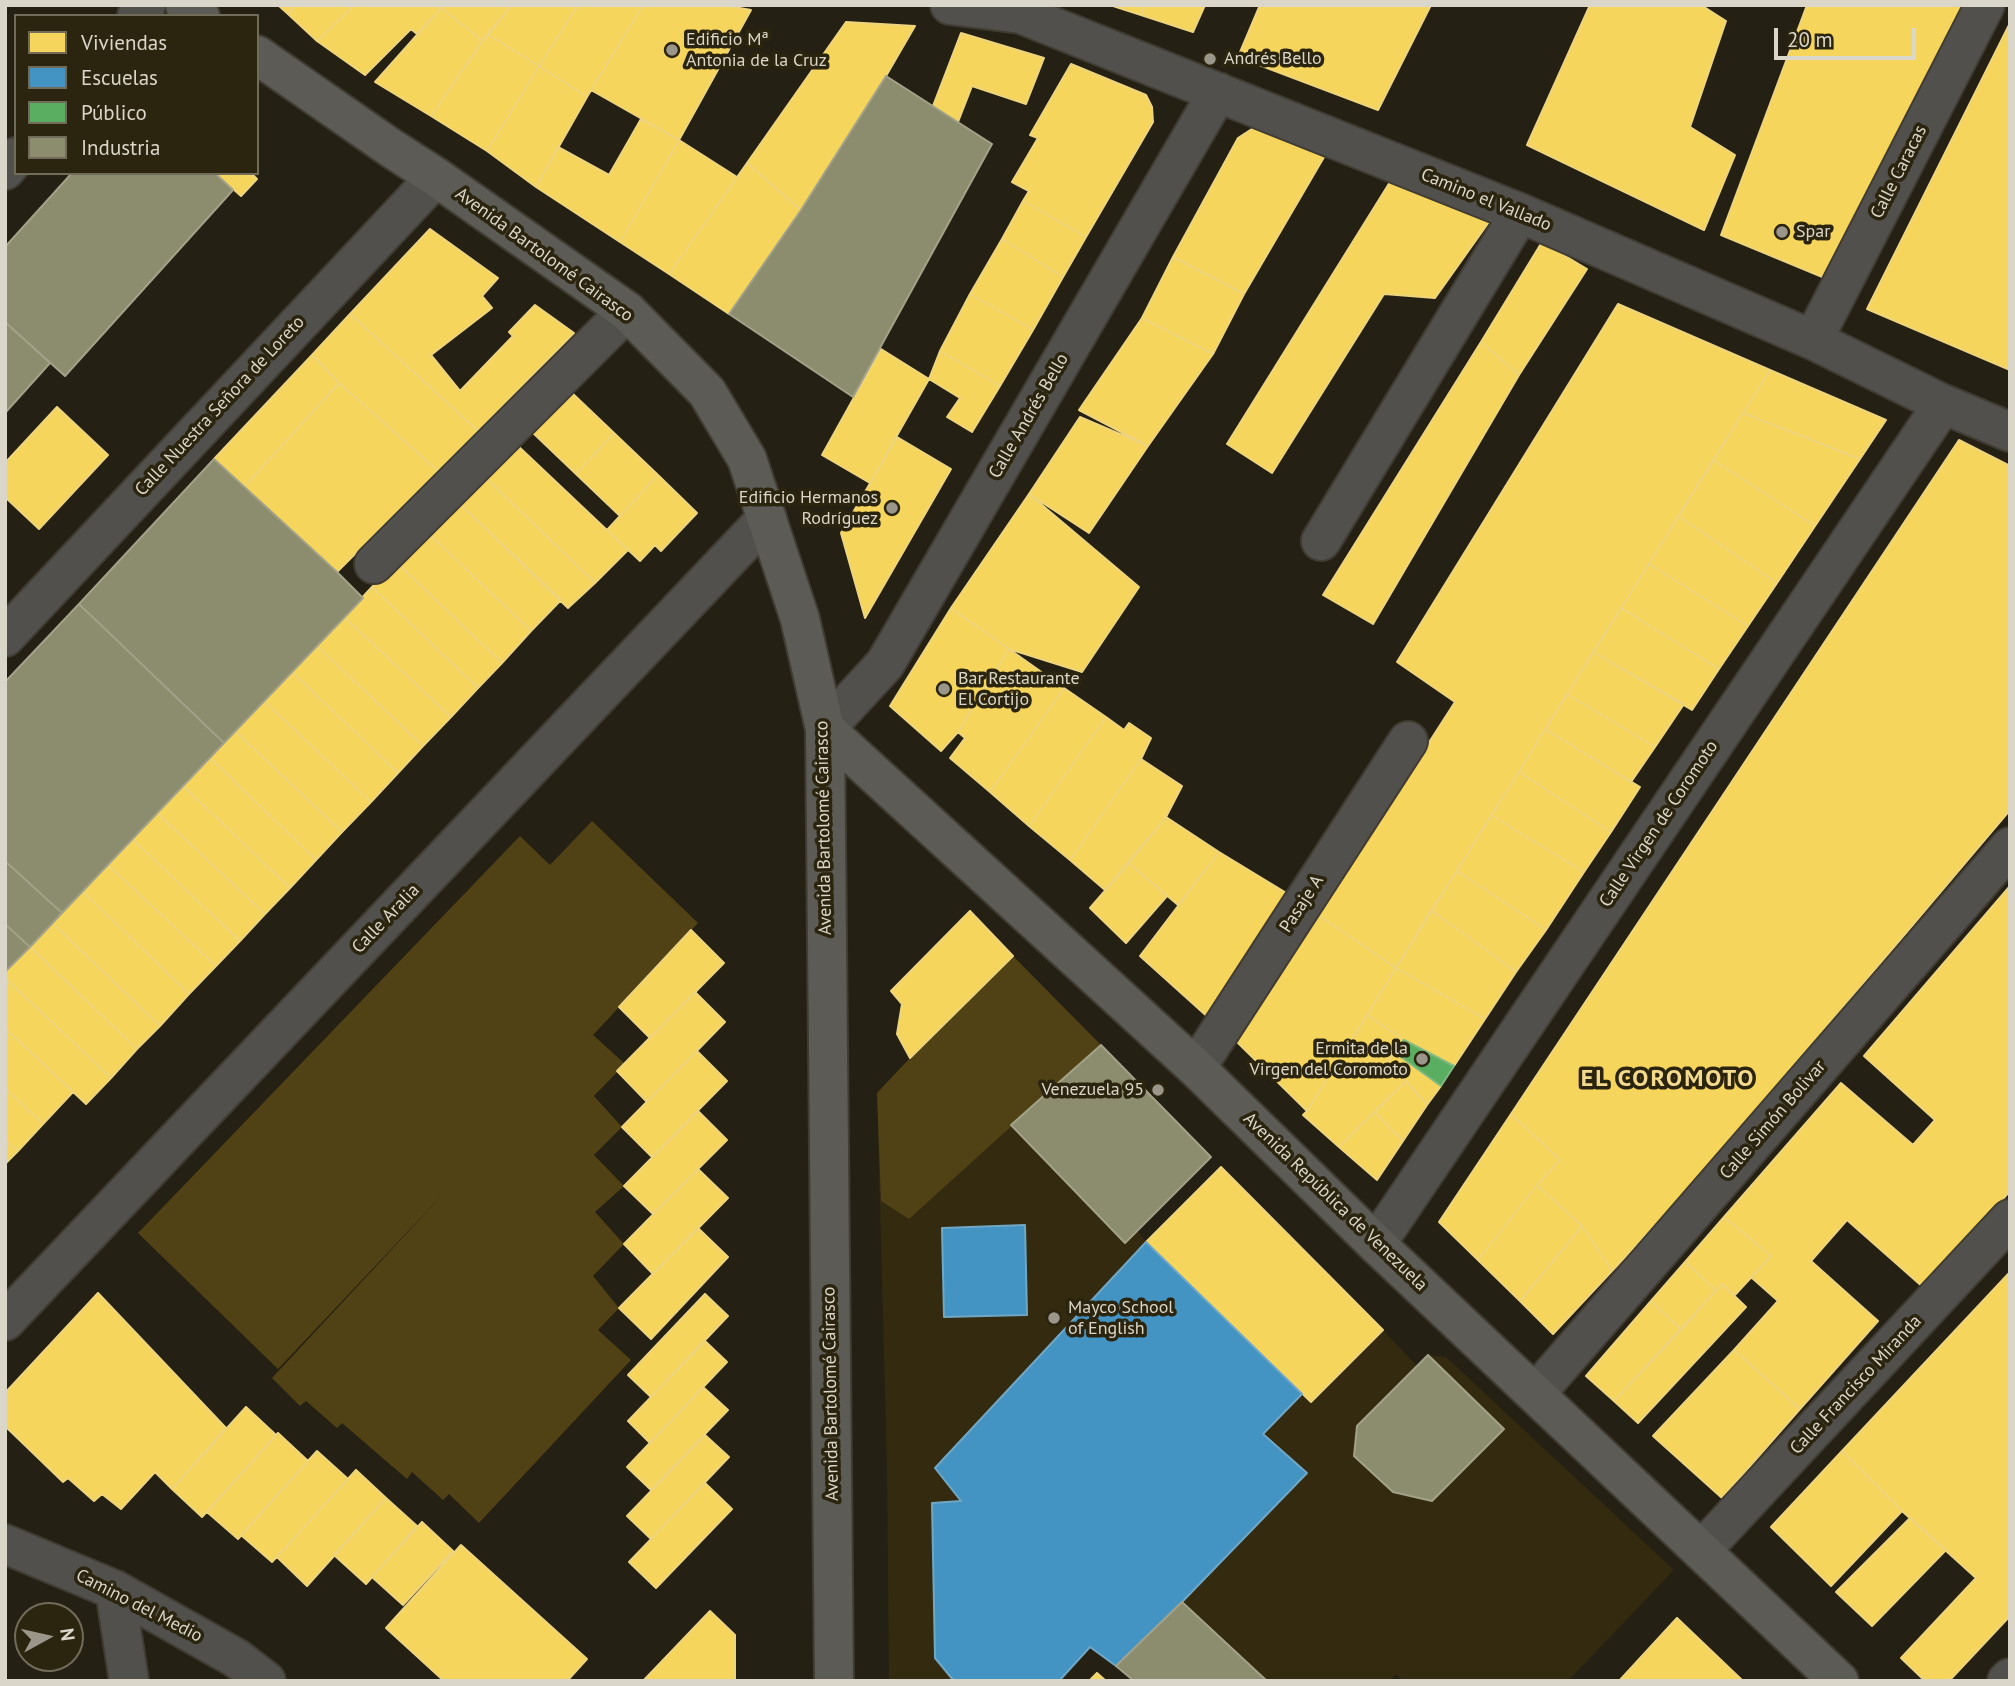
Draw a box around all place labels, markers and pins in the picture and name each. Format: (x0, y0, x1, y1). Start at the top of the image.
place label: Edificio Mª Antonia de la Cruz (686, 29, 827, 72)
marker: Edificio Mª Antonia de la Cruz (664, 42, 680, 58)
place label: Andrés Bello (1224, 48, 1322, 70)
marker: Andrés Bello (1202, 51, 1218, 67)
place label: Spar (1796, 221, 1830, 243)
marker: Spar (1774, 224, 1790, 240)
place label: Edificio Hermanos Rodríguez (739, 487, 878, 530)
marker: Edificio Hermanos Rodríguez (884, 500, 900, 516)
place label: Bar Restaurante El Cortijo (958, 668, 1080, 710)
marker: Bar Restaurante El Cortijo (936, 681, 952, 697)
place label: Ermita de la Virgen del Coromoto (1250, 1038, 1408, 1080)
marker: Ermita de la Virgen del Coromoto (1414, 1051, 1430, 1067)
place label: Venezuela 95 (1041, 1079, 1144, 1101)
marker: Venezuela 95 (1150, 1082, 1166, 1098)
place label: Mayco School of English (1068, 1297, 1174, 1340)
marker: Mayco School of English (1046, 1310, 1062, 1326)

